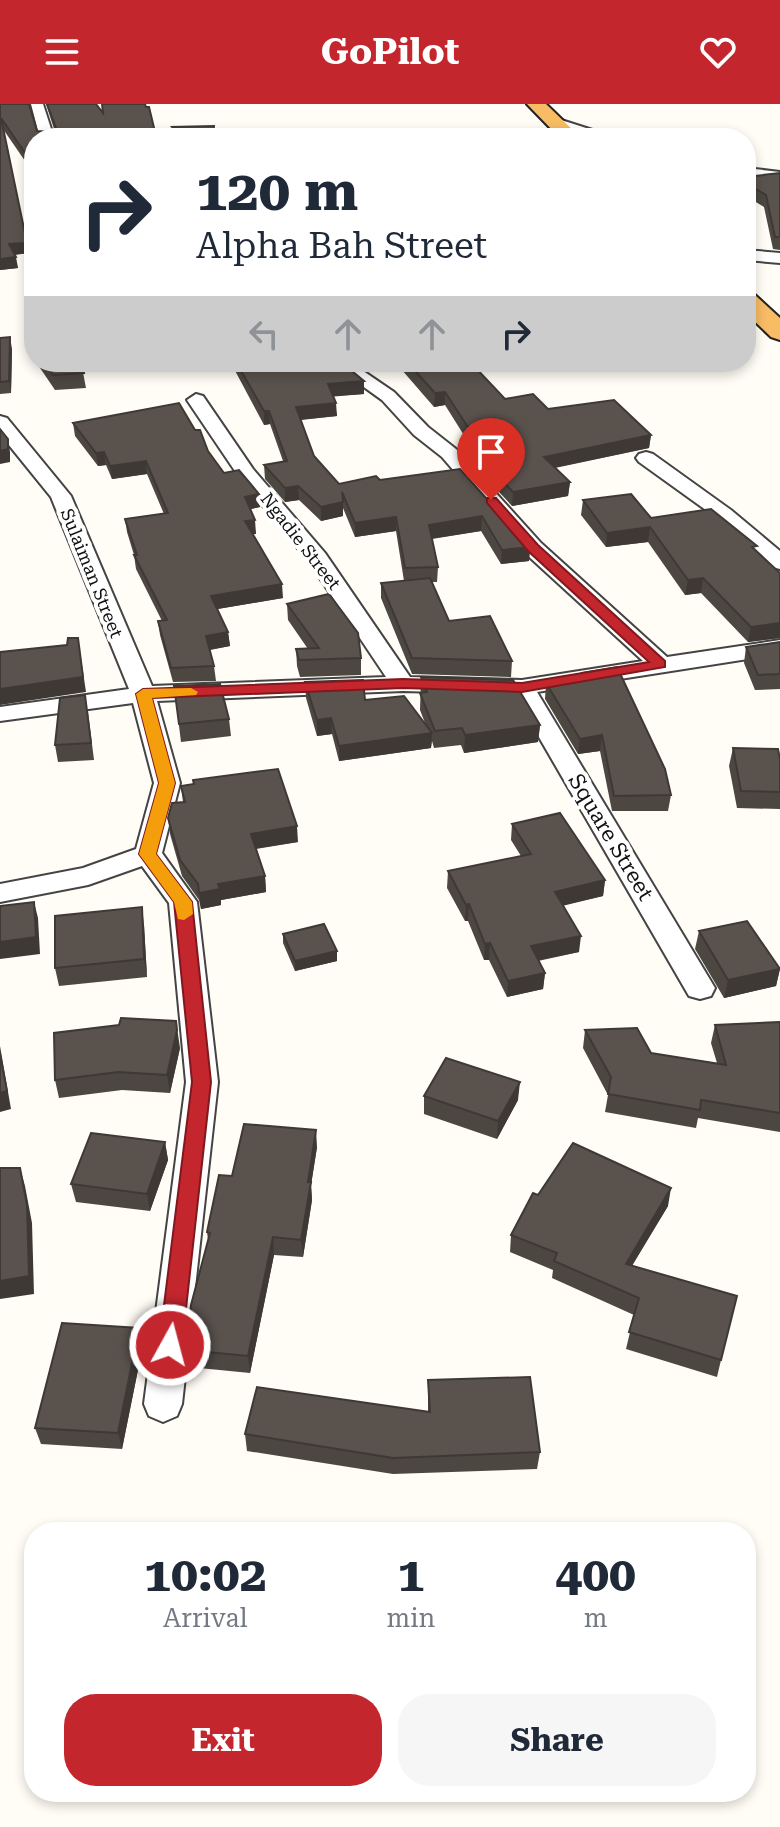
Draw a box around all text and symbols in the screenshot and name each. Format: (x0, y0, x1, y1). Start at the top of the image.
icon: menu (40, 30, 84, 74)
icon: heart (696, 30, 740, 74)
text: GoPilot (321, 31, 459, 73)
text: 120 m (196, 158, 358, 224)
icon: right (64, 160, 168, 264)
text: Alpha Bah Street (196, 225, 487, 267)
icon: left (242, 312, 286, 356)
icon: ahead (326, 312, 370, 356)
icon: ahead (410, 312, 454, 356)
icon: right (494, 312, 538, 356)
pin (457, 418, 525, 500)
icon: arrive (469, 430, 513, 474)
street label: Ngadie Street (257, 488, 345, 594)
street label: Sulaiman Street (57, 505, 128, 641)
street label: Square Street (563, 769, 659, 905)
position arrow (128, 1303, 212, 1387)
text: 10:02 (144, 1547, 267, 1603)
text: 1 (397, 1547, 424, 1603)
text: 400 (555, 1547, 636, 1603)
text: Arrival (163, 1603, 248, 1633)
text: min (387, 1603, 435, 1633)
text: m (584, 1603, 608, 1633)
button: Exit (64, 1694, 382, 1786)
button: Share (398, 1694, 716, 1786)

